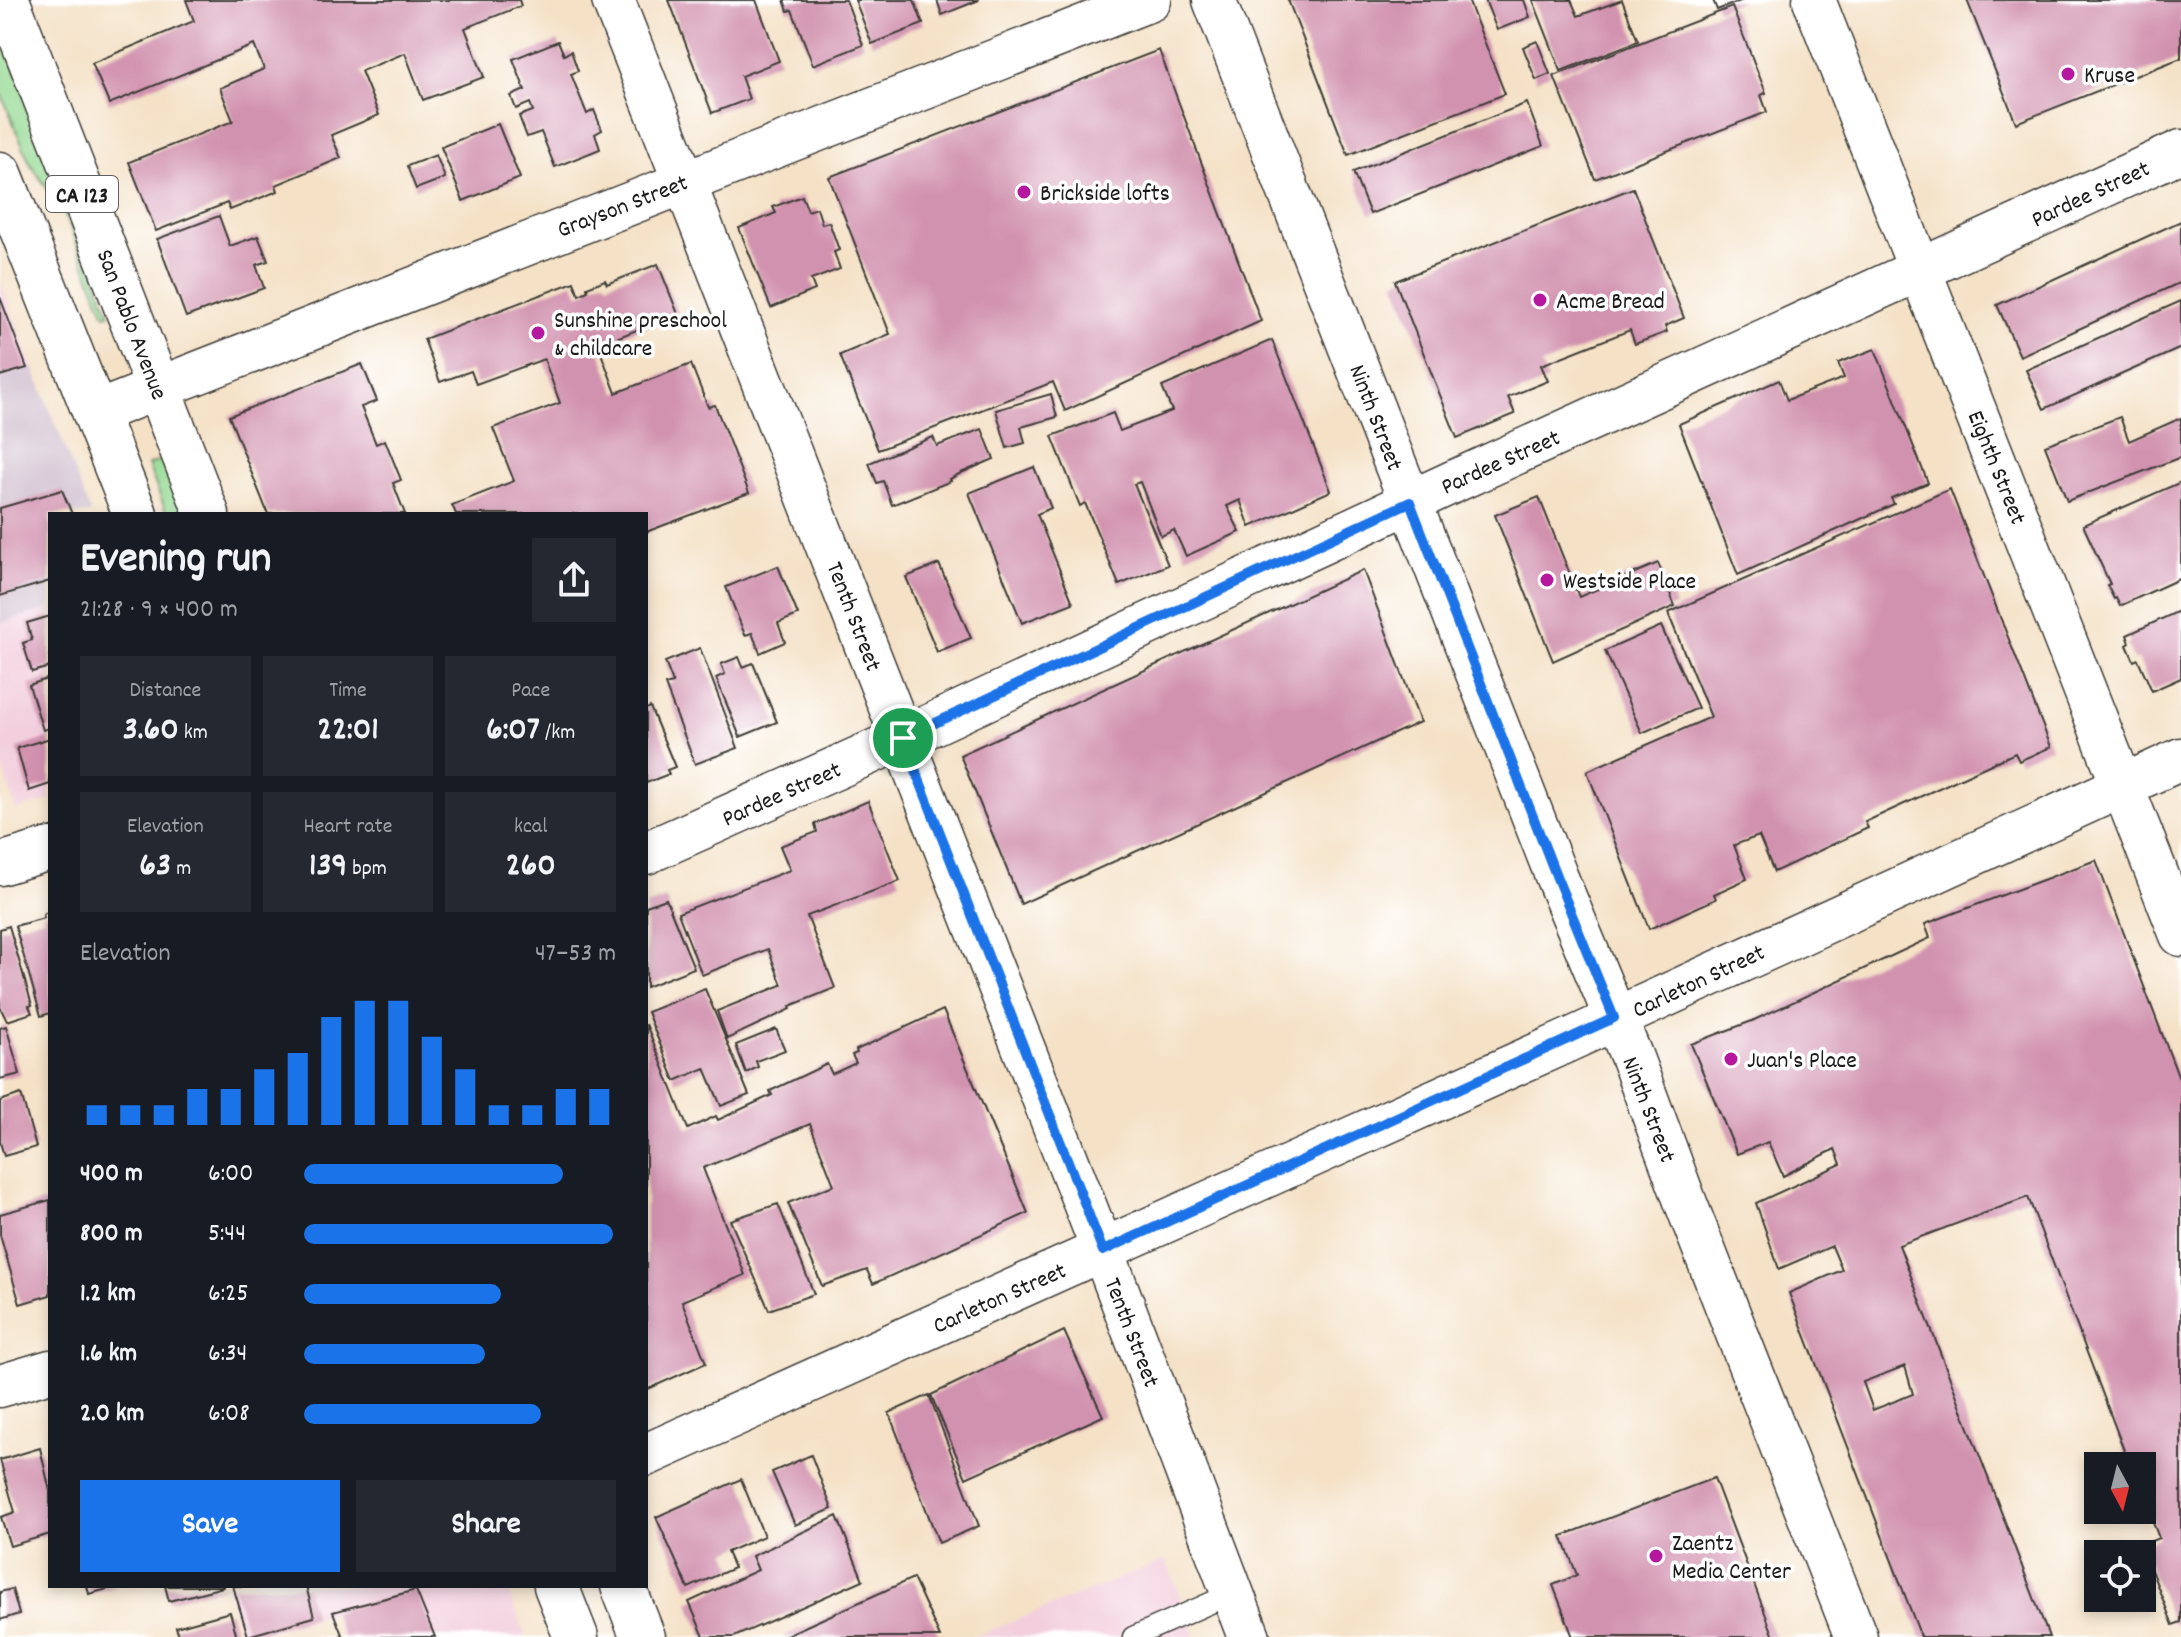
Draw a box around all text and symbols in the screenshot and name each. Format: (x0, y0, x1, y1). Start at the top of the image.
place label: Kruse (2084, 60, 2135, 94)
marker: Kruse (2059, 65, 2077, 83)
street label: Pardee Street (2026, 153, 2156, 238)
street label: Grayson Street (553, 167, 694, 248)
road number: CA 123 (46, 176, 118, 212)
place label: Brickside lofts (1040, 178, 1170, 212)
marker: Brickside lofts (1015, 183, 1033, 201)
street label: San Pablo Avenue (86, 245, 174, 405)
place label: Acme Bread (1556, 286, 1665, 320)
marker: Acme Bread (1531, 291, 1549, 309)
place label: Sunshine preschool & childcare (554, 305, 727, 367)
marker: Sunshine preschool & childcare (529, 324, 547, 342)
street label: Ninth Street (1338, 360, 1410, 476)
street label: Eighth Street (1957, 406, 2034, 530)
street label: Pardee Street (1436, 422, 1566, 505)
text: Evening run (80, 530, 271, 593)
button: share (532, 538, 616, 622)
street label: Tenth Street (816, 557, 889, 677)
place label: Westside Place (1563, 566, 1696, 600)
marker: Westside Place (1538, 571, 1556, 589)
text: 21:28 · 9 × 400 m (80, 592, 238, 629)
text: Distance (129, 676, 201, 707)
text: Time (329, 676, 367, 707)
text: Pace (511, 676, 550, 707)
pin (869, 704, 937, 772)
text: 3.60 (123, 707, 179, 756)
text: 22:01 (317, 707, 379, 756)
text: 6:07 (486, 707, 540, 756)
icon: arrive (881, 716, 925, 760)
text: km (179, 718, 208, 749)
text: /km (540, 718, 575, 749)
street label: Pardee Street (717, 754, 847, 837)
text: Elevation (127, 812, 204, 843)
text: Heart rate (304, 812, 392, 843)
text: kcal (514, 812, 547, 843)
text: 63 (139, 843, 171, 892)
text: 139 (309, 843, 347, 892)
text: 260 (506, 843, 556, 892)
text: m (171, 854, 191, 885)
text: bpm (347, 854, 387, 885)
text: Elevation (80, 936, 170, 973)
text: 47–53 m (535, 936, 616, 973)
street label: Carleton Street (1627, 937, 1771, 1028)
place label: Juan's Place (1747, 1045, 1857, 1079)
marker: Juan's Place (1722, 1050, 1740, 1068)
street label: Ninth Street (1611, 1052, 1683, 1168)
text: 400 m (80, 1156, 143, 1193)
text: 6:00 (208, 1156, 253, 1193)
text: 800 m (80, 1216, 143, 1253)
text: 5:44 (208, 1216, 246, 1253)
street label: Carleton Street (928, 1255, 1072, 1344)
street label: Tenth Street (1094, 1273, 1167, 1393)
text: 1.2 km (80, 1276, 136, 1313)
text: 6:25 (208, 1276, 248, 1313)
text: 1.6 km (80, 1336, 137, 1373)
text: 6:34 (208, 1336, 247, 1373)
text: 2.0 km (80, 1396, 144, 1433)
text: 6:08 (208, 1396, 250, 1433)
north arrow (2084, 1452, 2156, 1524)
map controls (2084, 1452, 2156, 1612)
button: Save (80, 1480, 340, 1572)
button: Share (356, 1480, 616, 1572)
place label: Zaentz Media Center (1672, 1528, 1791, 1590)
button: locate (2084, 1540, 2156, 1612)
marker: Zaentz Media Center (1647, 1547, 1665, 1565)

